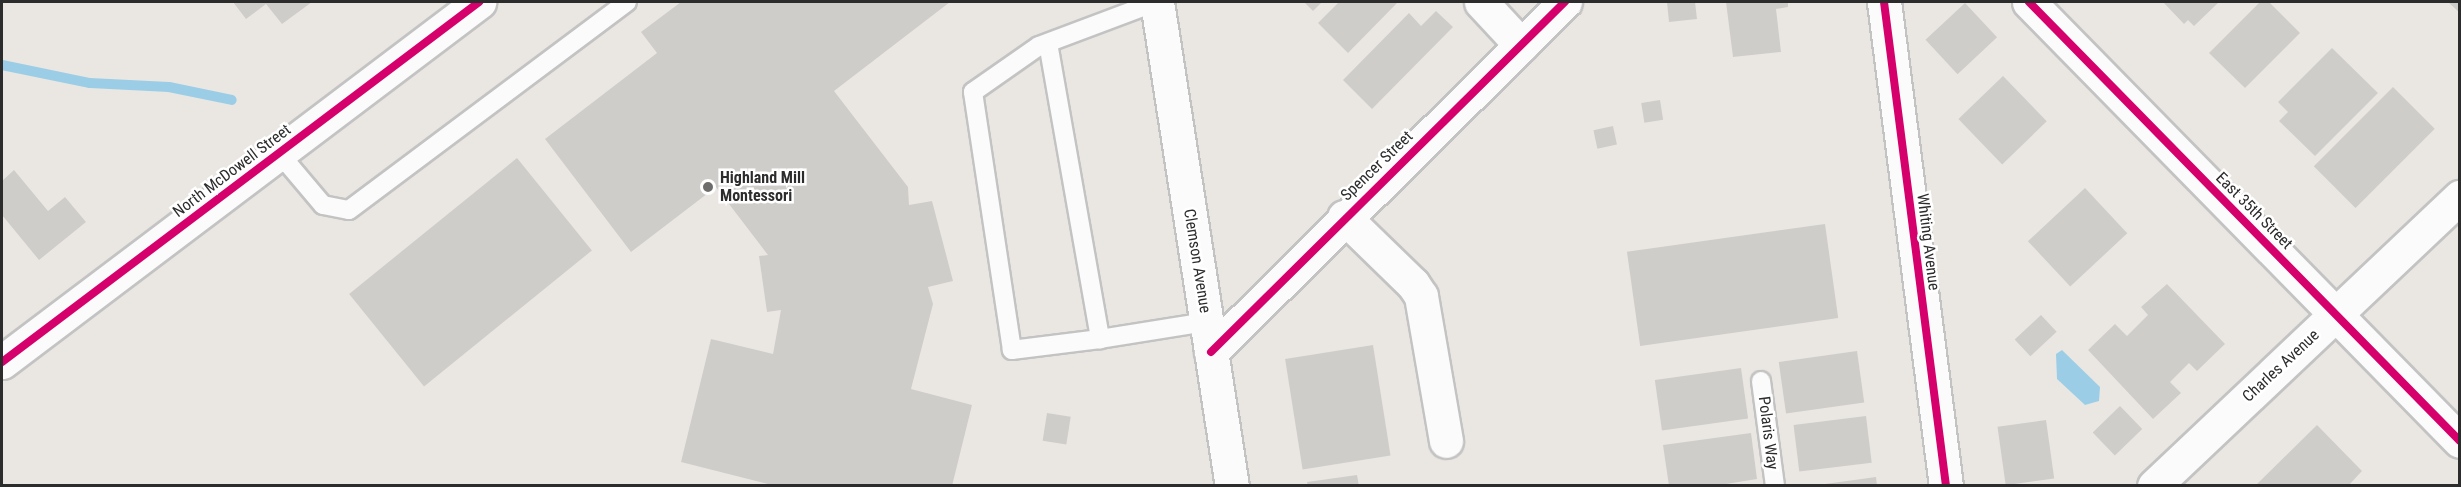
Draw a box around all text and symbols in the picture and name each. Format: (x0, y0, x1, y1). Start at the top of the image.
street label: North McDowell Street (169, 120, 295, 222)
street label: Spencer Street (1337, 127, 1417, 205)
place label: Highland Mill Montessori (720, 168, 805, 206)
street label: East 35th Street (2212, 169, 2296, 253)
marker: Highland Mill Montessori (701, 180, 715, 194)
street label: Whiting Avenue (1913, 193, 1943, 291)
street label: Clemson Avenue (1179, 208, 1215, 314)
street label: Charles Avenue (2239, 326, 2323, 406)
street label: Polaris Way (1754, 395, 1782, 471)

